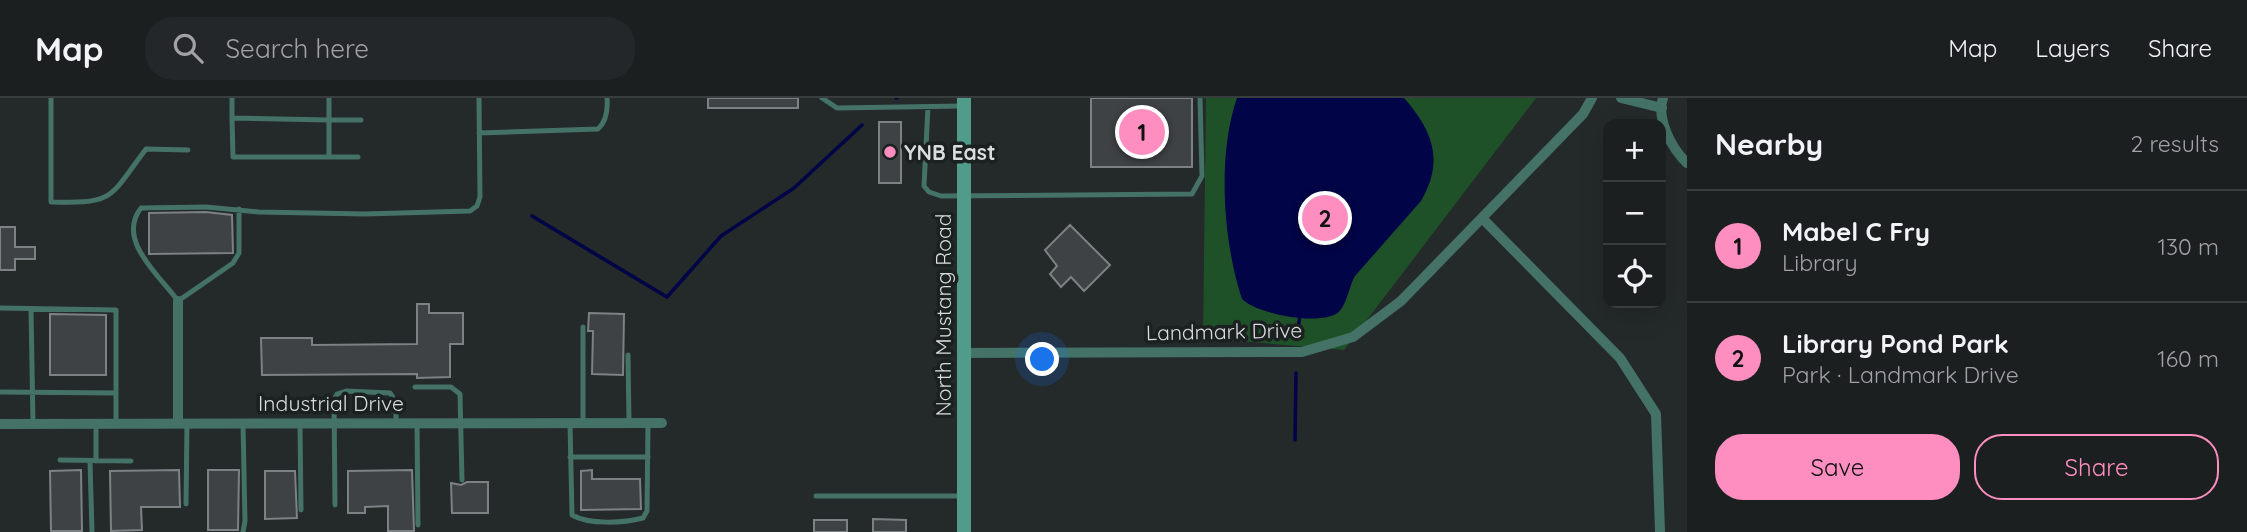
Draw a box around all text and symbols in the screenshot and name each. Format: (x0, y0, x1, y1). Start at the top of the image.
search box (145, 17, 635, 80)
text: Map (35, 28, 103, 69)
icon: search (169, 29, 207, 67)
text: Search here (225, 32, 369, 65)
text: Map (1948, 33, 1997, 63)
text: Layers (2035, 33, 2110, 63)
text: Share (2148, 33, 2212, 63)
pin: 1 (1119, 106, 1165, 158)
map controls (1603, 119, 1666, 308)
button: + (1603, 119, 1666, 182)
text: Nearby (1715, 125, 1823, 163)
text: 2 results (2130, 129, 2219, 158)
place label: YNB East (904, 139, 996, 165)
marker: YNB East (882, 144, 898, 160)
button: − (1603, 182, 1666, 245)
pin: 2 (1302, 192, 1348, 244)
street label: North Mustang Road (930, 214, 956, 416)
text: Mabel C Fry (1782, 215, 1930, 248)
text: 1 (1734, 232, 1742, 261)
text: 130 m (2157, 232, 2219, 261)
button: locate (1603, 245, 1666, 308)
text: Library (1782, 248, 1858, 277)
street label: Landmark Drive (1146, 317, 1302, 345)
text: Library Pond Park (1782, 327, 2009, 360)
your location (1025, 342, 1059, 376)
text: 2 (1731, 344, 1745, 373)
text: 160 m (2157, 344, 2219, 373)
text: Park · Landmark Drive (1782, 360, 2019, 389)
street label: Industrial Drive (258, 390, 404, 416)
button: Save (1715, 434, 1960, 500)
button: Share (1974, 434, 2219, 500)

